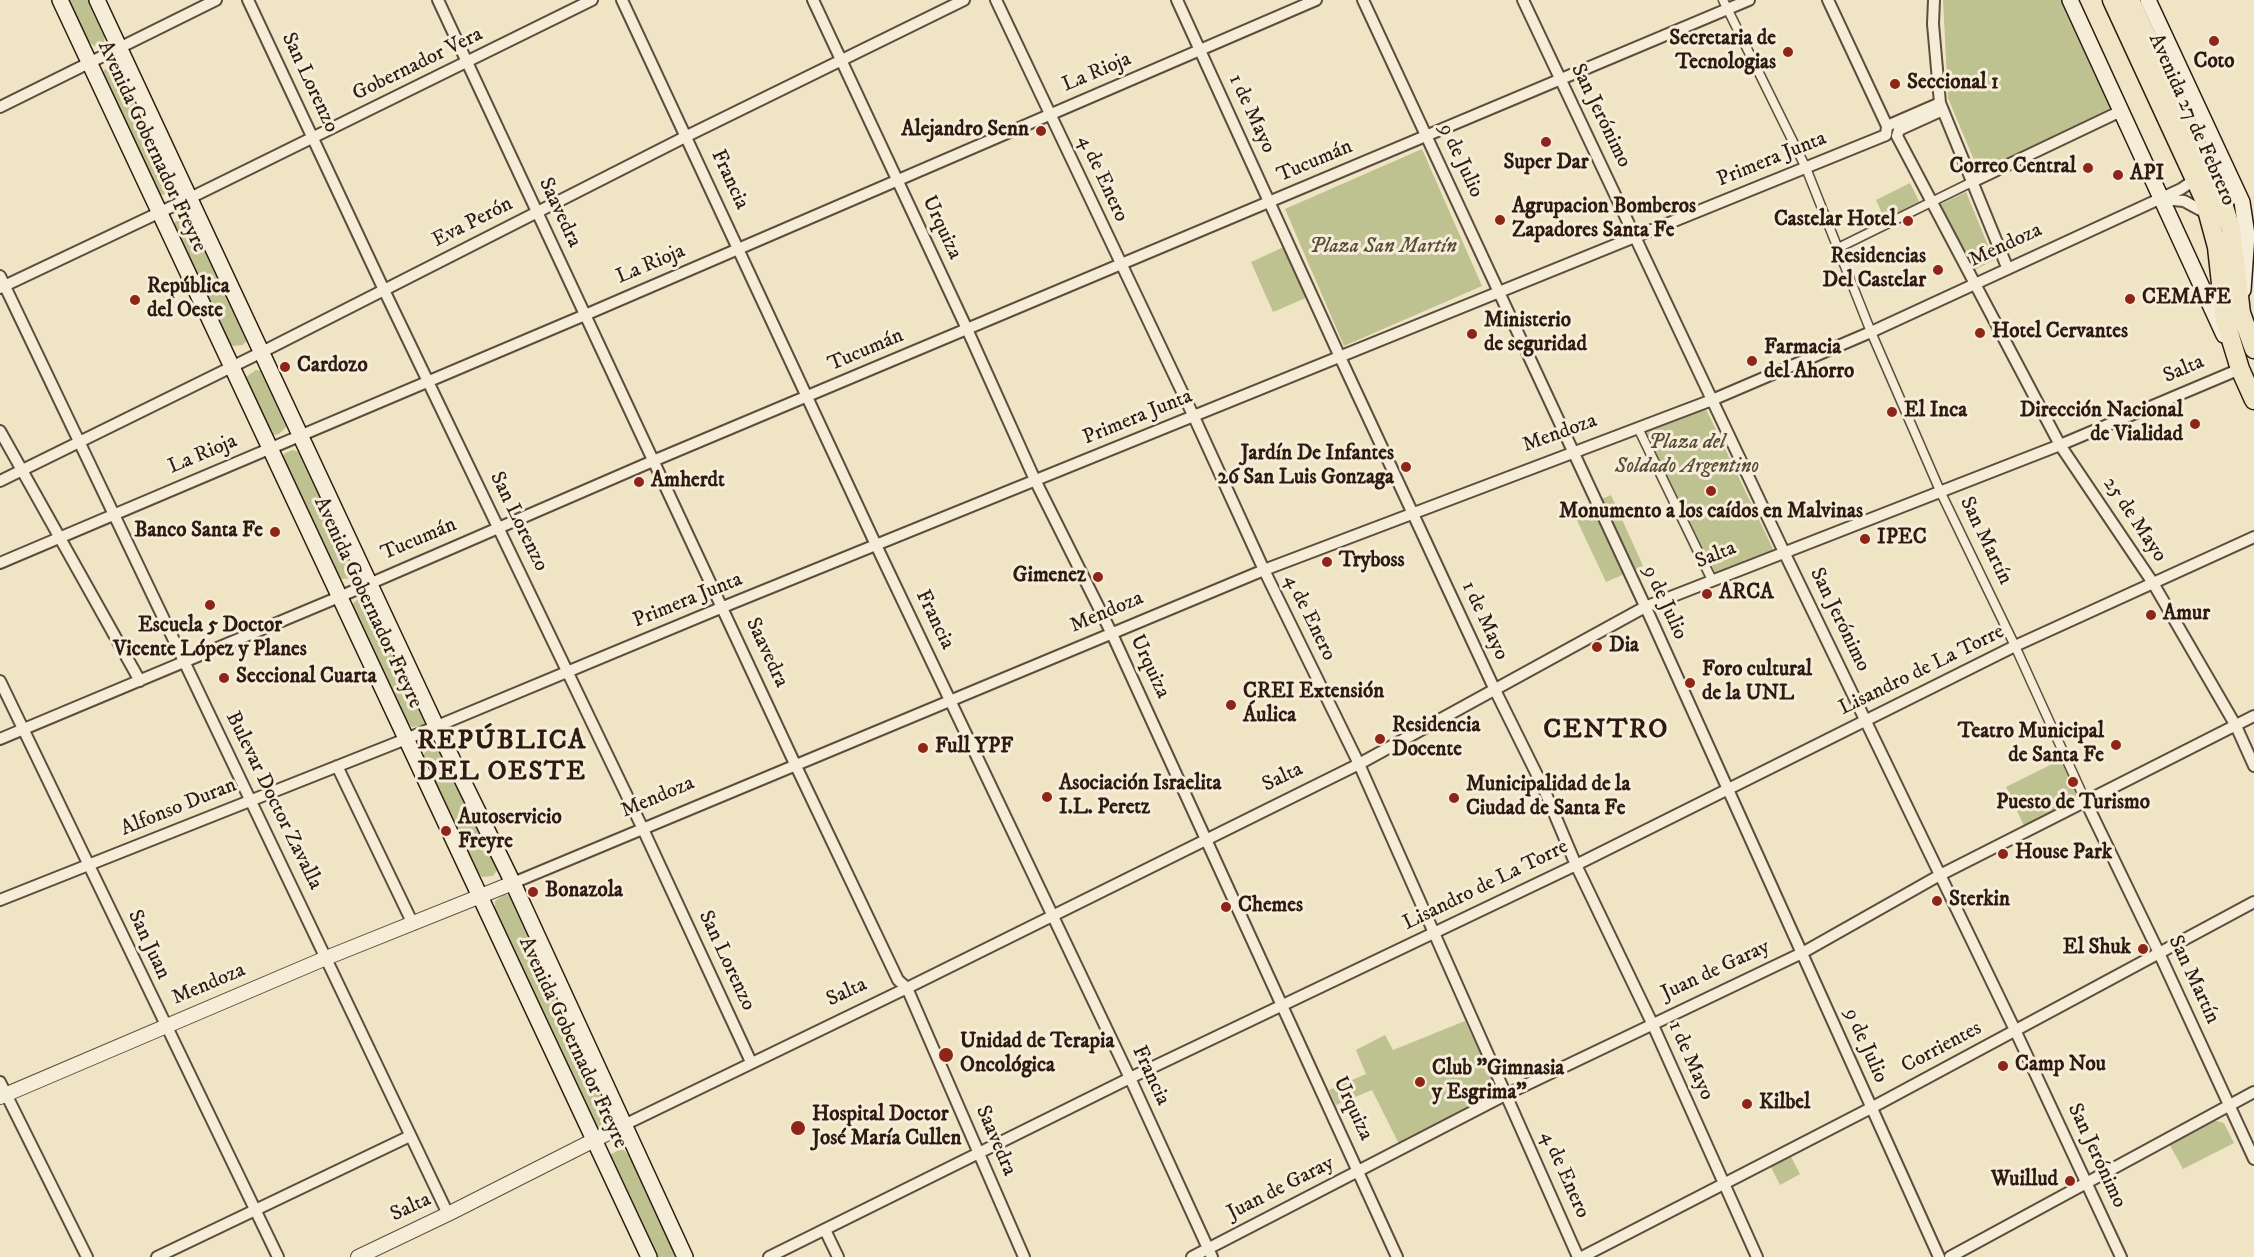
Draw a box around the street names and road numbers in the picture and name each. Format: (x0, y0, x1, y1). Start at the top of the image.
street label: Gobernador Vera (349, 23, 487, 107)
street label: San Lorenzo (275, 29, 343, 137)
street label: Avenida 27 de Febrero (2142, 30, 2240, 210)
street label: Avenida Gobernador Freyre (91, 37, 211, 257)
street label: La Rioja (1059, 47, 1135, 99)
street label: San Jerónimo (1564, 60, 1636, 172)
street label: 1 de Mayo (1222, 71, 1280, 157)
street label: 9 de Julio (1432, 120, 1488, 202)
street label: Primera Junta (1714, 127, 1830, 193)
street label: 4 de Enero (1071, 132, 1133, 226)
street label: Tucumán (1274, 135, 1356, 189)
street label: Francia (704, 146, 754, 214)
street label: Saavedra (532, 174, 586, 252)
street label: Eva Perón (429, 192, 517, 254)
street label: Urquiza (915, 192, 967, 264)
street label: Mendoza (1966, 218, 2046, 274)
street label: La Rioja (613, 239, 689, 291)
street label: Tucumán (825, 324, 907, 378)
street label: Salta (2160, 350, 2208, 390)
street label: Primera Junta (1080, 385, 1196, 451)
street label: Mendoza (1519, 409, 1601, 459)
street label: La Rioja (165, 429, 241, 481)
street label: San Lorenzo (483, 468, 553, 576)
street label: 25 de Mayo (2096, 473, 2172, 567)
street label: Avenida Gobernador Freyre (307, 493, 427, 713)
street label: San Martín (1953, 493, 2017, 589)
street label: Tucumán (378, 513, 460, 567)
street label: Salta (1692, 536, 1740, 576)
street label: 9 de Julio (1636, 562, 1692, 644)
street label: San Jerónimo (1803, 564, 1875, 676)
street label: Primera Junta (630, 568, 746, 634)
street label: 4 de Enero (1277, 571, 1341, 665)
street label: 1 de Mayo (1455, 578, 1513, 664)
street label: Francia (909, 586, 959, 654)
street label: Mendoza (1067, 586, 1147, 640)
street label: Saavedra (739, 614, 793, 692)
street label: Lisandro de La Torre (1835, 620, 2009, 722)
street label: Urquiza (1123, 631, 1175, 703)
street label: Bulevar Doctor Zavalla (219, 708, 327, 894)
street label: Salta (1259, 758, 1307, 798)
street label: Mendoza (618, 771, 698, 825)
street label: Alfonso Duran (117, 773, 241, 843)
street label: Lisandro de La Torre (1399, 835, 1573, 937)
street label: San Juan (121, 906, 175, 984)
street label: San Lorenzo (692, 907, 760, 1015)
street label: San Martín (2162, 932, 2224, 1028)
street label: Avenida Gobernador Freyre (512, 933, 632, 1153)
street label: Juan de Garay (1658, 935, 1774, 1007)
street label: Mendoza (169, 958, 249, 1012)
street label: Salta (823, 973, 871, 1013)
street label: 9 de Julio (1837, 1005, 1893, 1087)
street label: Corrientes (1898, 1016, 1986, 1080)
street label: 1 de Mayo (1661, 1018, 1719, 1104)
street label: Francia (1125, 1042, 1175, 1110)
street label: Urquiza (1326, 1073, 1378, 1145)
street label: San Jerónimo (2061, 1100, 2131, 1212)
street label: Saavedra (969, 1102, 1021, 1180)
street label: 4 de Enero (1534, 1128, 1594, 1222)
street label: Juan de Garay (1223, 1151, 1339, 1227)
street label: Salta (387, 1188, 435, 1228)

